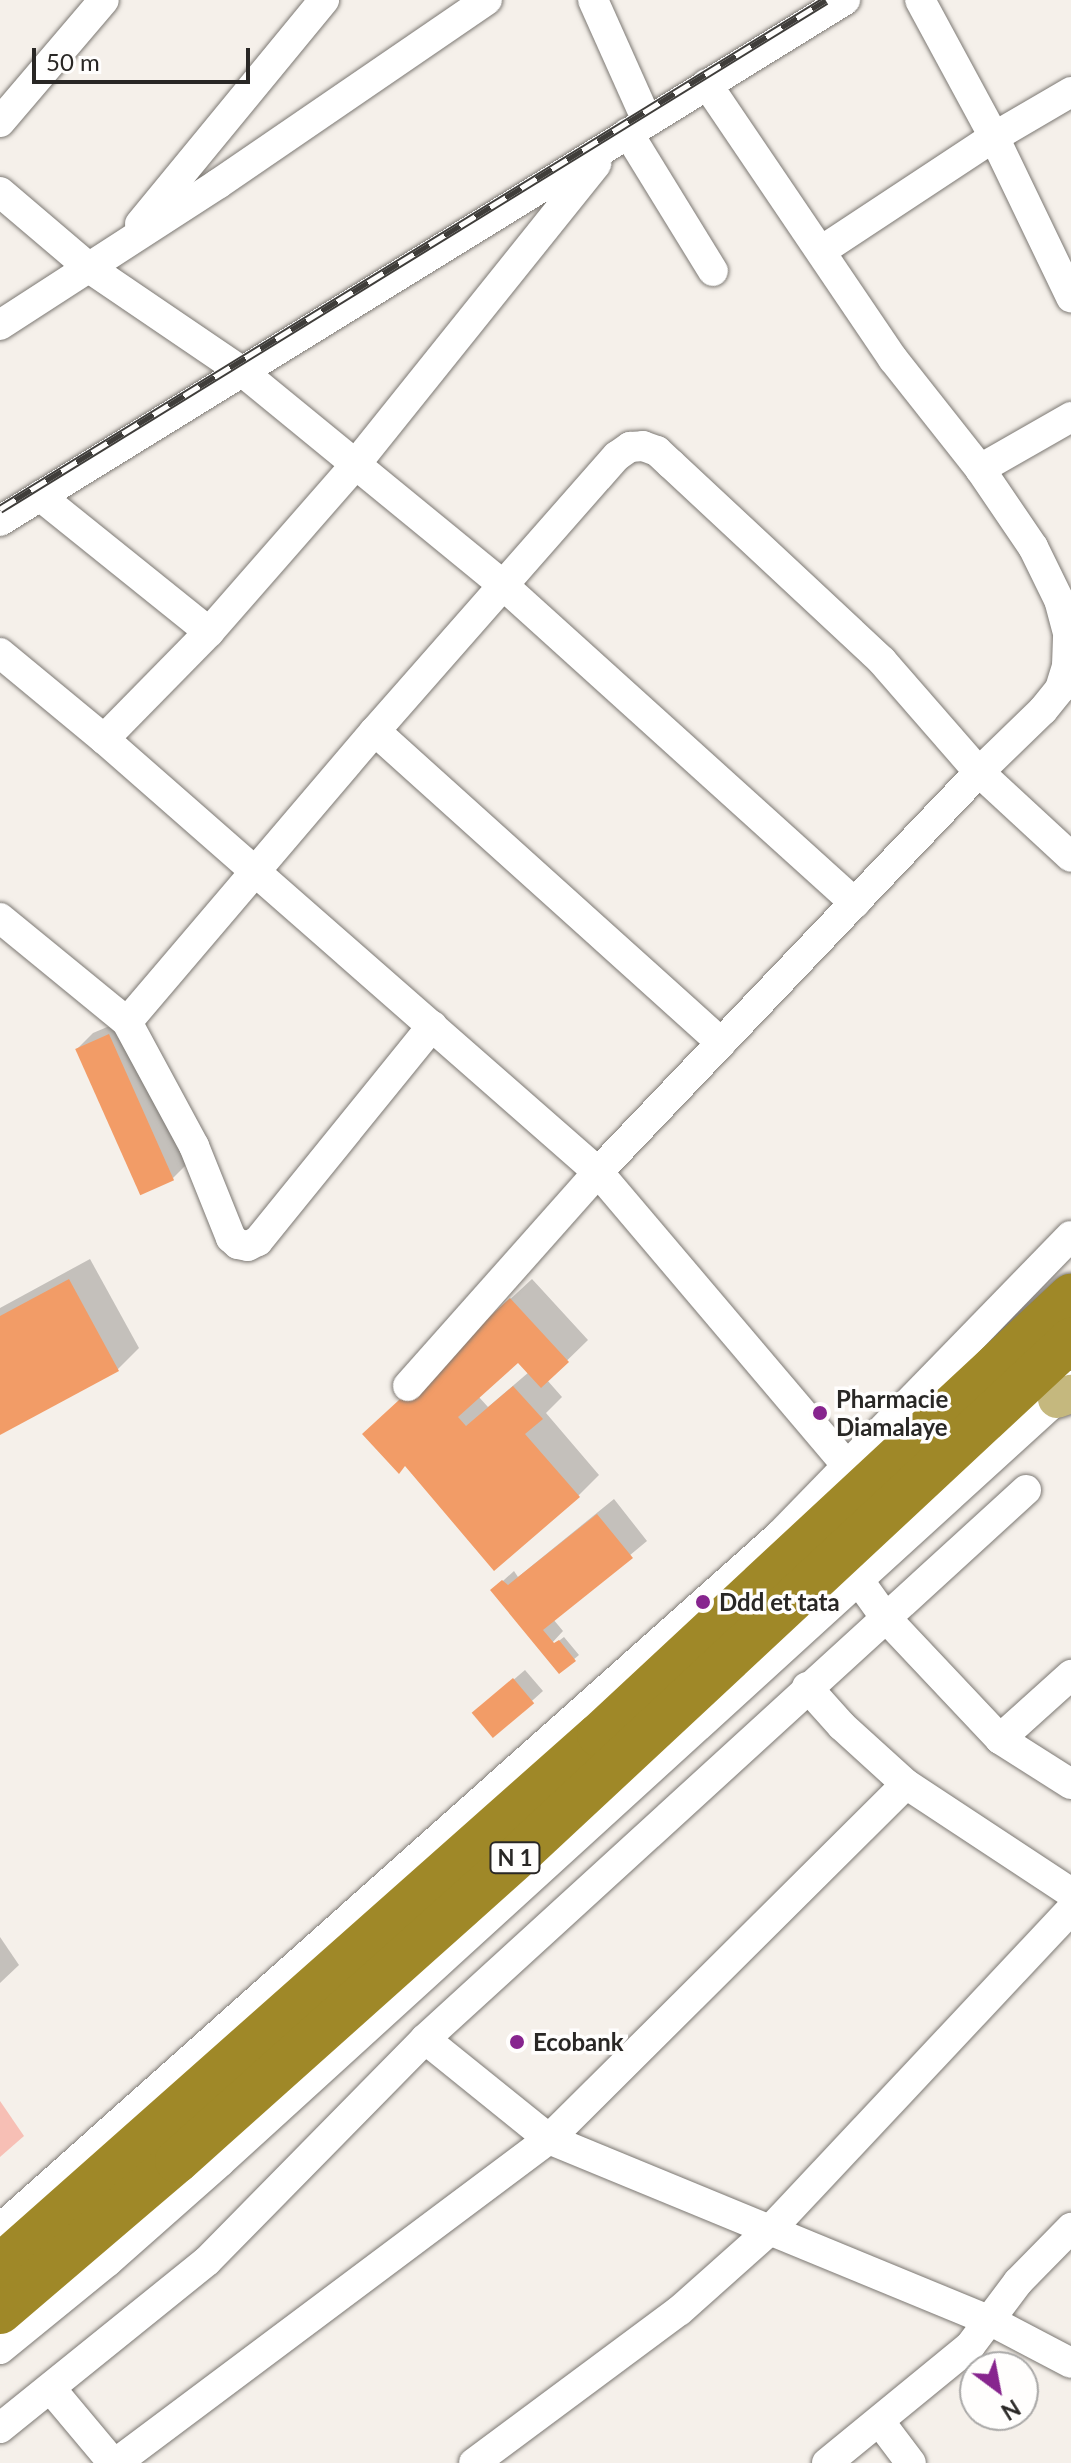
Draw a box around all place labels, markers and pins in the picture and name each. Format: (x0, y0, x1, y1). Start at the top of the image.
place label: Pharmacie Diamalaye (836, 1385, 948, 1441)
marker: Pharmacie Diamalaye (811, 1404, 829, 1422)
place label: Ddd et tata (719, 1588, 840, 1616)
marker: Ddd et tata (694, 1593, 712, 1611)
place label: Ecobank (533, 2028, 624, 2056)
marker: Ecobank (508, 2033, 526, 2051)

